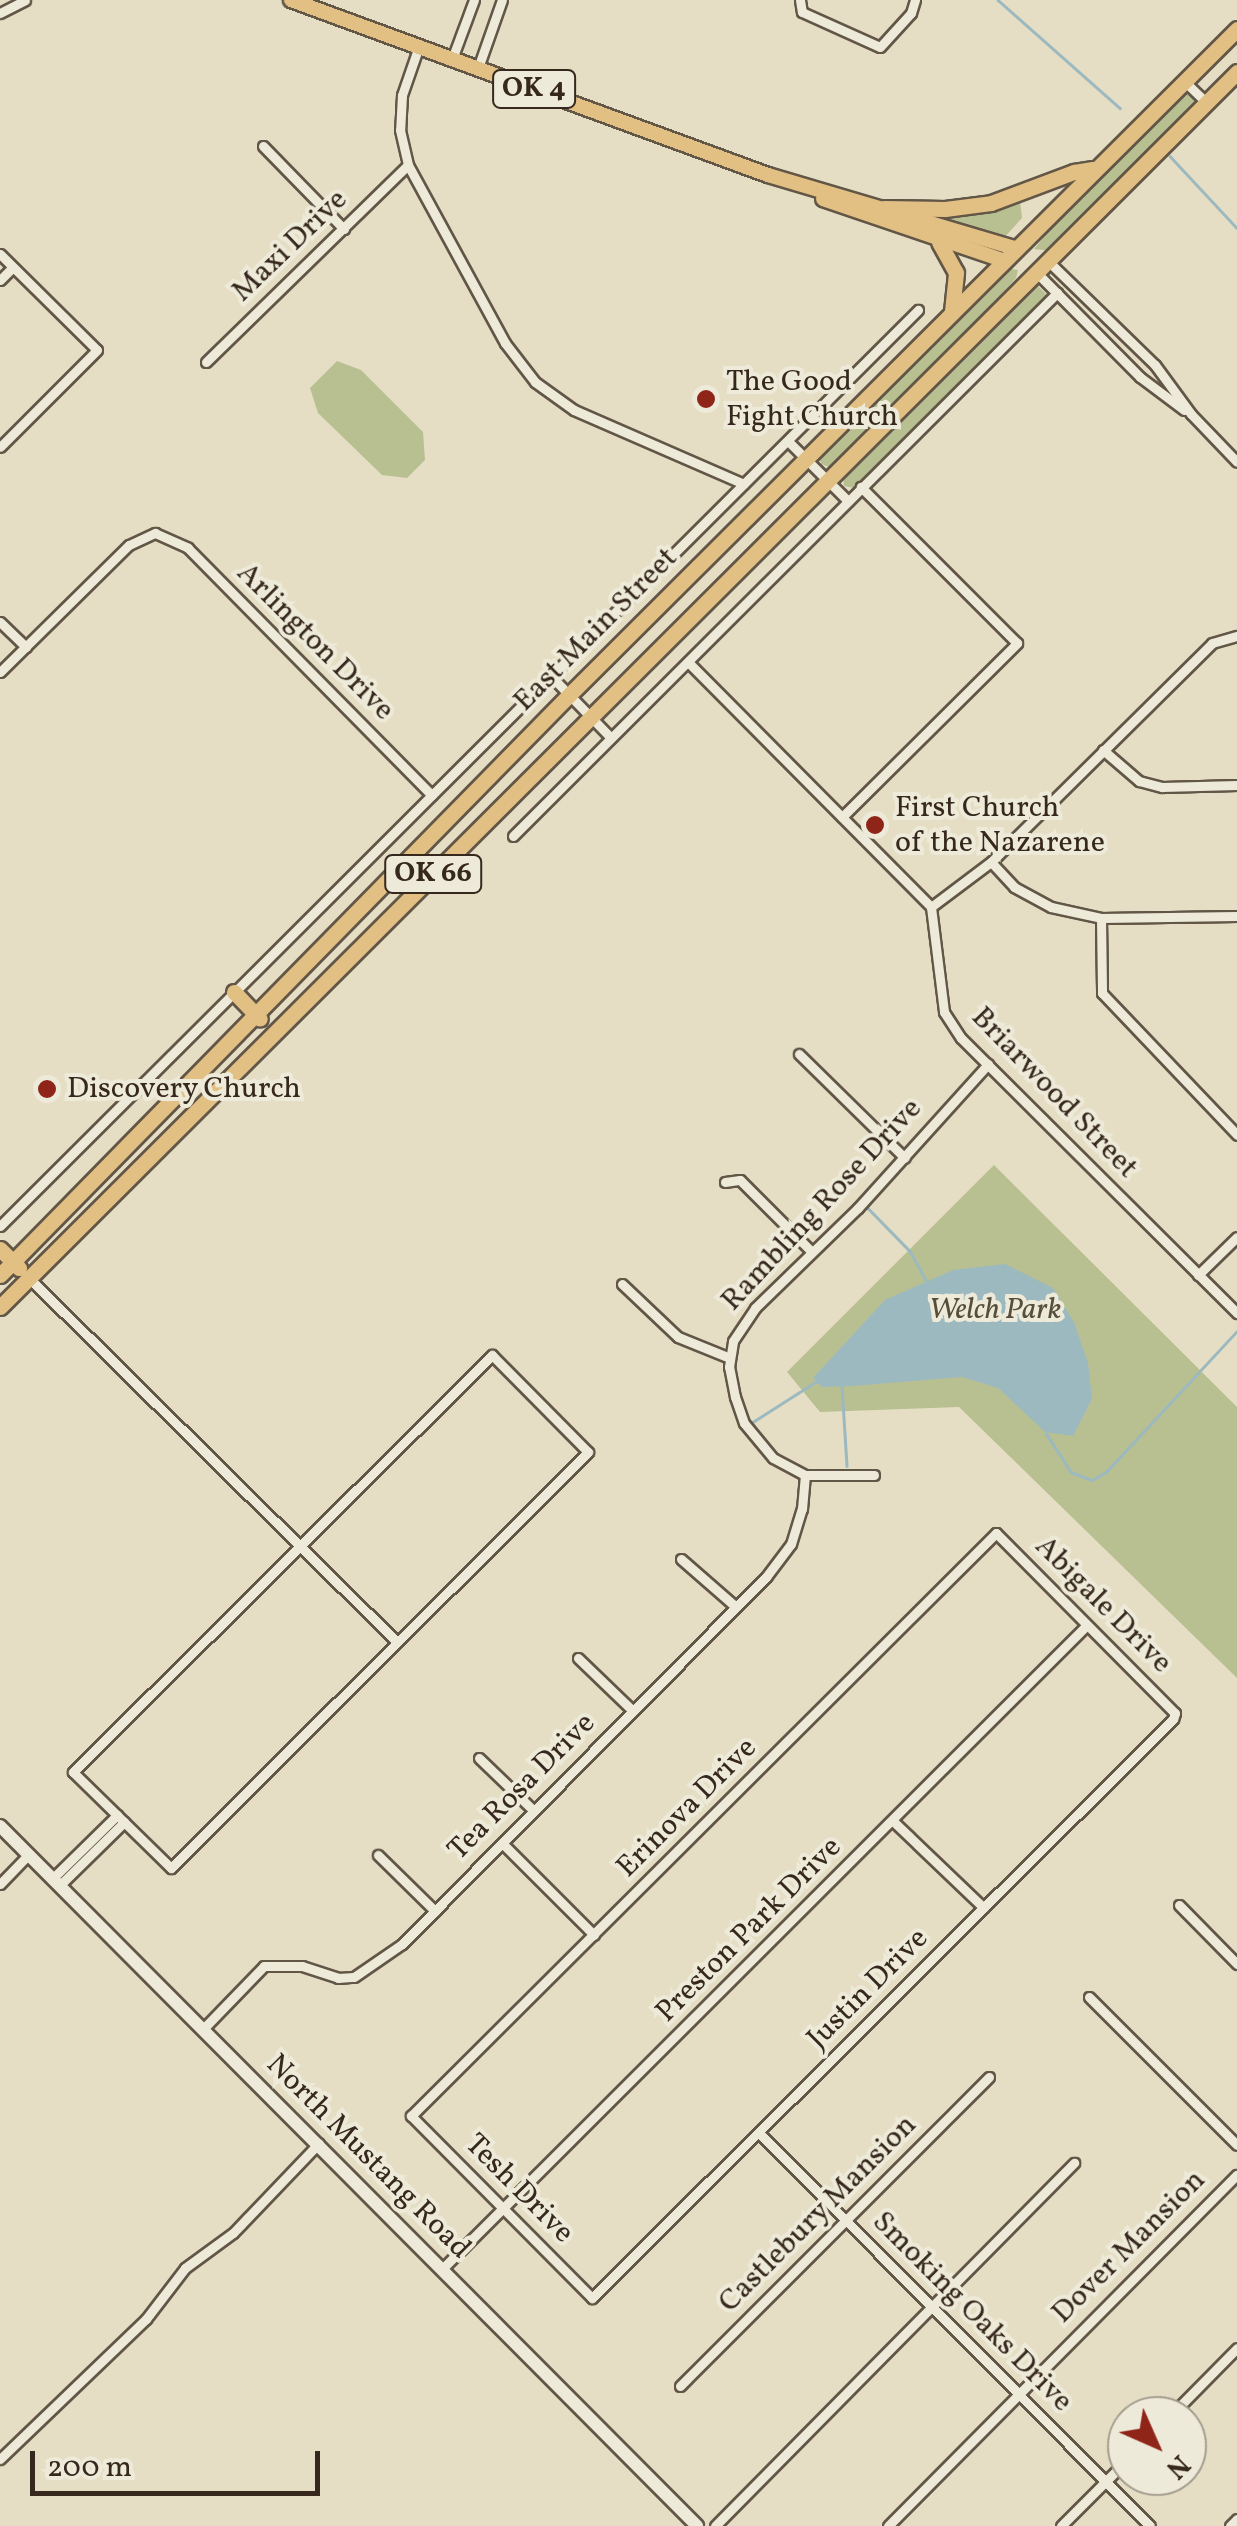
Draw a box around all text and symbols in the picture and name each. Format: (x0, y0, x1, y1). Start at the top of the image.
road number: OK 4 (492, 66, 576, 112)
street label: Maxi Drive (225, 182, 355, 310)
place label: The Good Fight Church (726, 364, 898, 434)
marker: The Good Fight Church (695, 388, 717, 410)
street label: East Main Street (507, 541, 685, 719)
street label: Arlington Drive (229, 556, 401, 728)
place label: First Church of the Nazarene (895, 790, 1102, 860)
marker: First Church of the Nazarene (864, 814, 886, 836)
road number: OK 66 (383, 851, 483, 897)
street label: Briarwood Street (963, 1000, 1145, 1186)
place label: Discovery Church (67, 1071, 302, 1107)
marker: Discovery Church (36, 1078, 58, 1100)
street label: Rambling Rose Drive (714, 1091, 930, 1319)
park label: Welch Park (929, 1292, 1061, 1328)
street label: Abigale Drive (1027, 1529, 1179, 1681)
street label: Tea Rosa Drive (441, 1706, 603, 1868)
street label: Erinova Drive (609, 1730, 765, 1886)
street label: Preston Park Drive (649, 1830, 849, 2030)
street label: Justin Drive (800, 1921, 936, 2057)
street label: North Mustang Road (258, 2047, 478, 2267)
street label: Castlebury Mansion (711, 2107, 925, 2321)
street label: Tesh Drive (457, 2127, 581, 2251)
street label: Dover Mansion (1045, 2163, 1213, 2331)
street label: Smoking Oaks Drive (864, 2204, 1080, 2420)
north arrow (1107, 2396, 1207, 2496)
scale bar (35, 2431, 325, 2493)
text: N (1156, 2445, 1198, 2487)
text: 200 m (47, 2447, 132, 2489)

